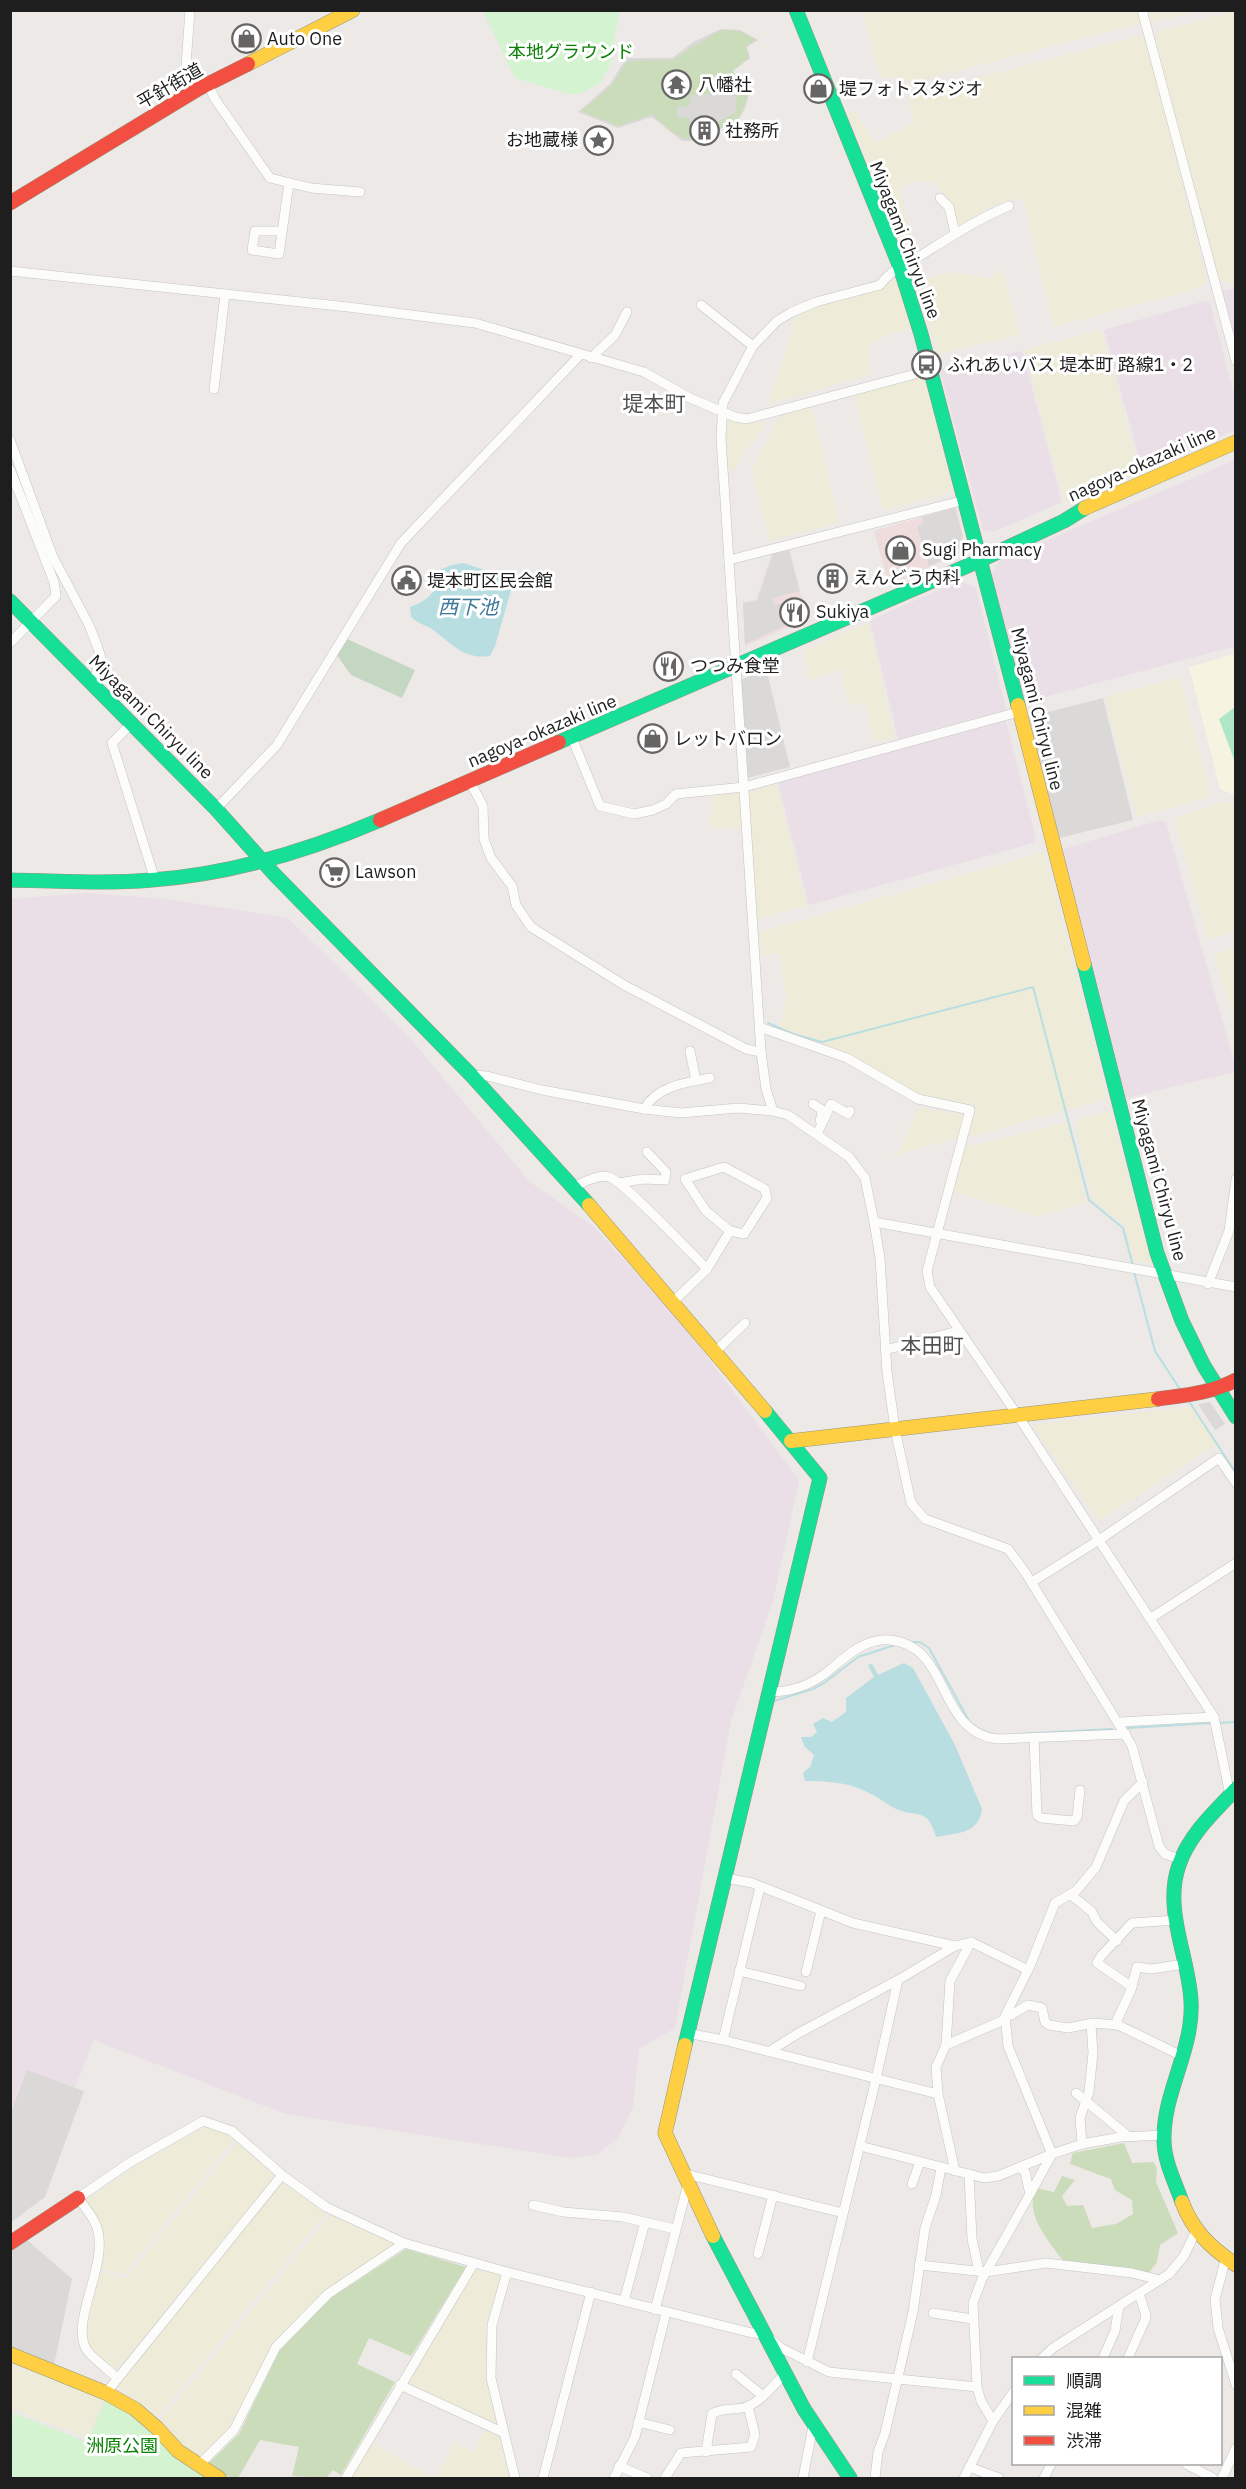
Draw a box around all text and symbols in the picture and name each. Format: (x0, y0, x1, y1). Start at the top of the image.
shop icon: Auto One (230, 23, 262, 55)
place label: Auto One (267, 27, 342, 50)
park label: 本地グラウンド (508, 40, 634, 63)
street label: 平針街道 (133, 58, 207, 114)
temple icon: 八幡社 (661, 69, 693, 101)
place label: 八幡社 (698, 73, 752, 96)
shop icon: 堤フォトスタジオ (802, 73, 834, 105)
place label: 堤フォトスタジオ (839, 77, 983, 100)
building icon: 社務所 (688, 115, 720, 147)
place label: 社務所 (725, 119, 779, 142)
place icon: お地蔵様 (583, 124, 615, 156)
place label: お地蔵様 (506, 128, 578, 151)
street label: Miyagami Chiryu line (865, 158, 946, 322)
bus stop icon: ふれあいバス 堤本町 路線1・2 (910, 349, 942, 381)
place label: ふれあいバス 堤本町 路線1・2 (947, 353, 1193, 376)
district label: 堤本町 (623, 389, 686, 417)
street label: nagoya-okazaki line (1064, 421, 1219, 507)
shop icon: Sugi Pharmacy (885, 534, 917, 566)
place label: Sugi Pharmacy (922, 538, 1042, 561)
building icon: えんどう内科 (816, 562, 848, 594)
public building icon: 堤本町区民会館 (390, 565, 422, 597)
place label: えんどう内科 (853, 566, 960, 589)
place label: 堤本町区民会館 (427, 569, 553, 592)
water label: 西下池 (438, 593, 500, 620)
restaurant icon: Sukiya (779, 596, 811, 628)
place label: Sukiya (816, 600, 869, 623)
street label: Miyagami Chiryu line (1006, 625, 1069, 793)
street label: Miyagami Chiryu line (84, 650, 218, 784)
restaurant icon: つつみ食堂 (653, 650, 685, 682)
place label: つつみ食堂 (690, 654, 780, 677)
street label: nagoya-okazaki line (464, 689, 620, 772)
shop icon: レットバロン (637, 723, 669, 755)
place label: レットバロン (674, 727, 782, 750)
supermarket icon: Lawson (318, 856, 350, 888)
place label: Lawson (355, 860, 416, 883)
street label: Miyagami Chiryu line (1127, 1096, 1192, 1263)
district label: 本田町 (901, 1331, 964, 1359)
legend (1012, 2357, 1222, 2465)
text: 順調 (1066, 2369, 1102, 2392)
text: 混雑 (1066, 2399, 1102, 2422)
text: 渋滞 (1066, 2429, 1102, 2452)
park label: 洲原公園 (86, 2434, 158, 2457)

